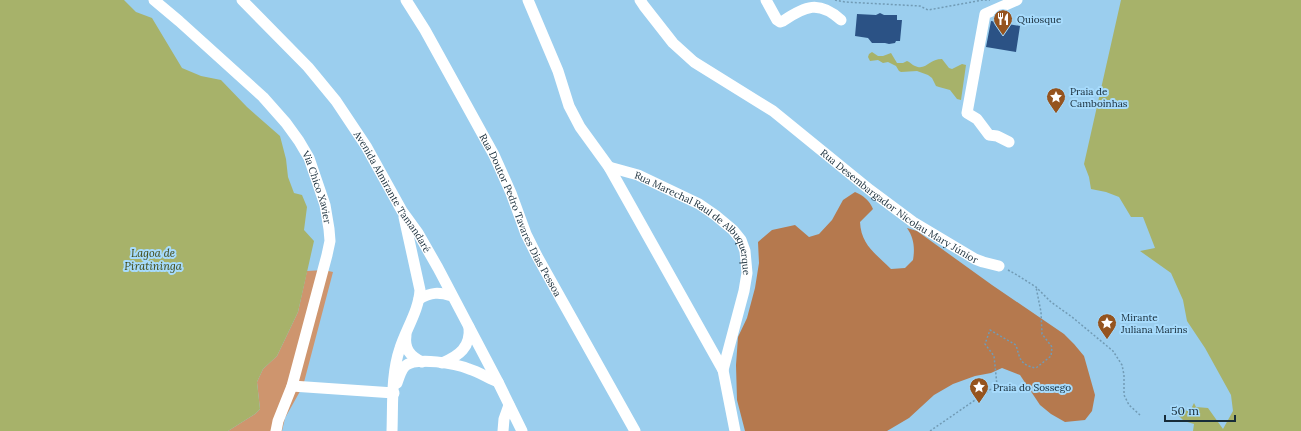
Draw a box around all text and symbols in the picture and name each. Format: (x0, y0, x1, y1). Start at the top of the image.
restaurant icon: Quiosque (992, 8, 1014, 36)
place label: Quiosque (1017, 13, 1062, 26)
place label: Praia de Camboinhas (1070, 85, 1128, 110)
place icon: Praia de Camboinhas (1045, 86, 1067, 114)
street label: Avenida Almirante Tamandaré (351, 127, 434, 255)
street label: Rua Doutor Pedro Tavares Dias Pessoa (477, 131, 565, 299)
street label: Rua Desembargador Nicolau Mary Júnior (818, 146, 981, 266)
street label: Via Chico Xavier (299, 147, 335, 225)
street label: Rua Marechal Raul de Albuquerque (633, 168, 754, 276)
water label: Lagoa de Piratininga (124, 246, 183, 273)
place label: Mirante Juliana Marins (1120, 311, 1188, 336)
place icon: Mirante Juliana Marins (1096, 312, 1118, 340)
place icon: Praia do Sossego (968, 376, 990, 404)
place label: Praia do Sossego (993, 381, 1071, 394)
scale bar (1165, 397, 1235, 423)
text: 50 m (1171, 403, 1199, 418)

